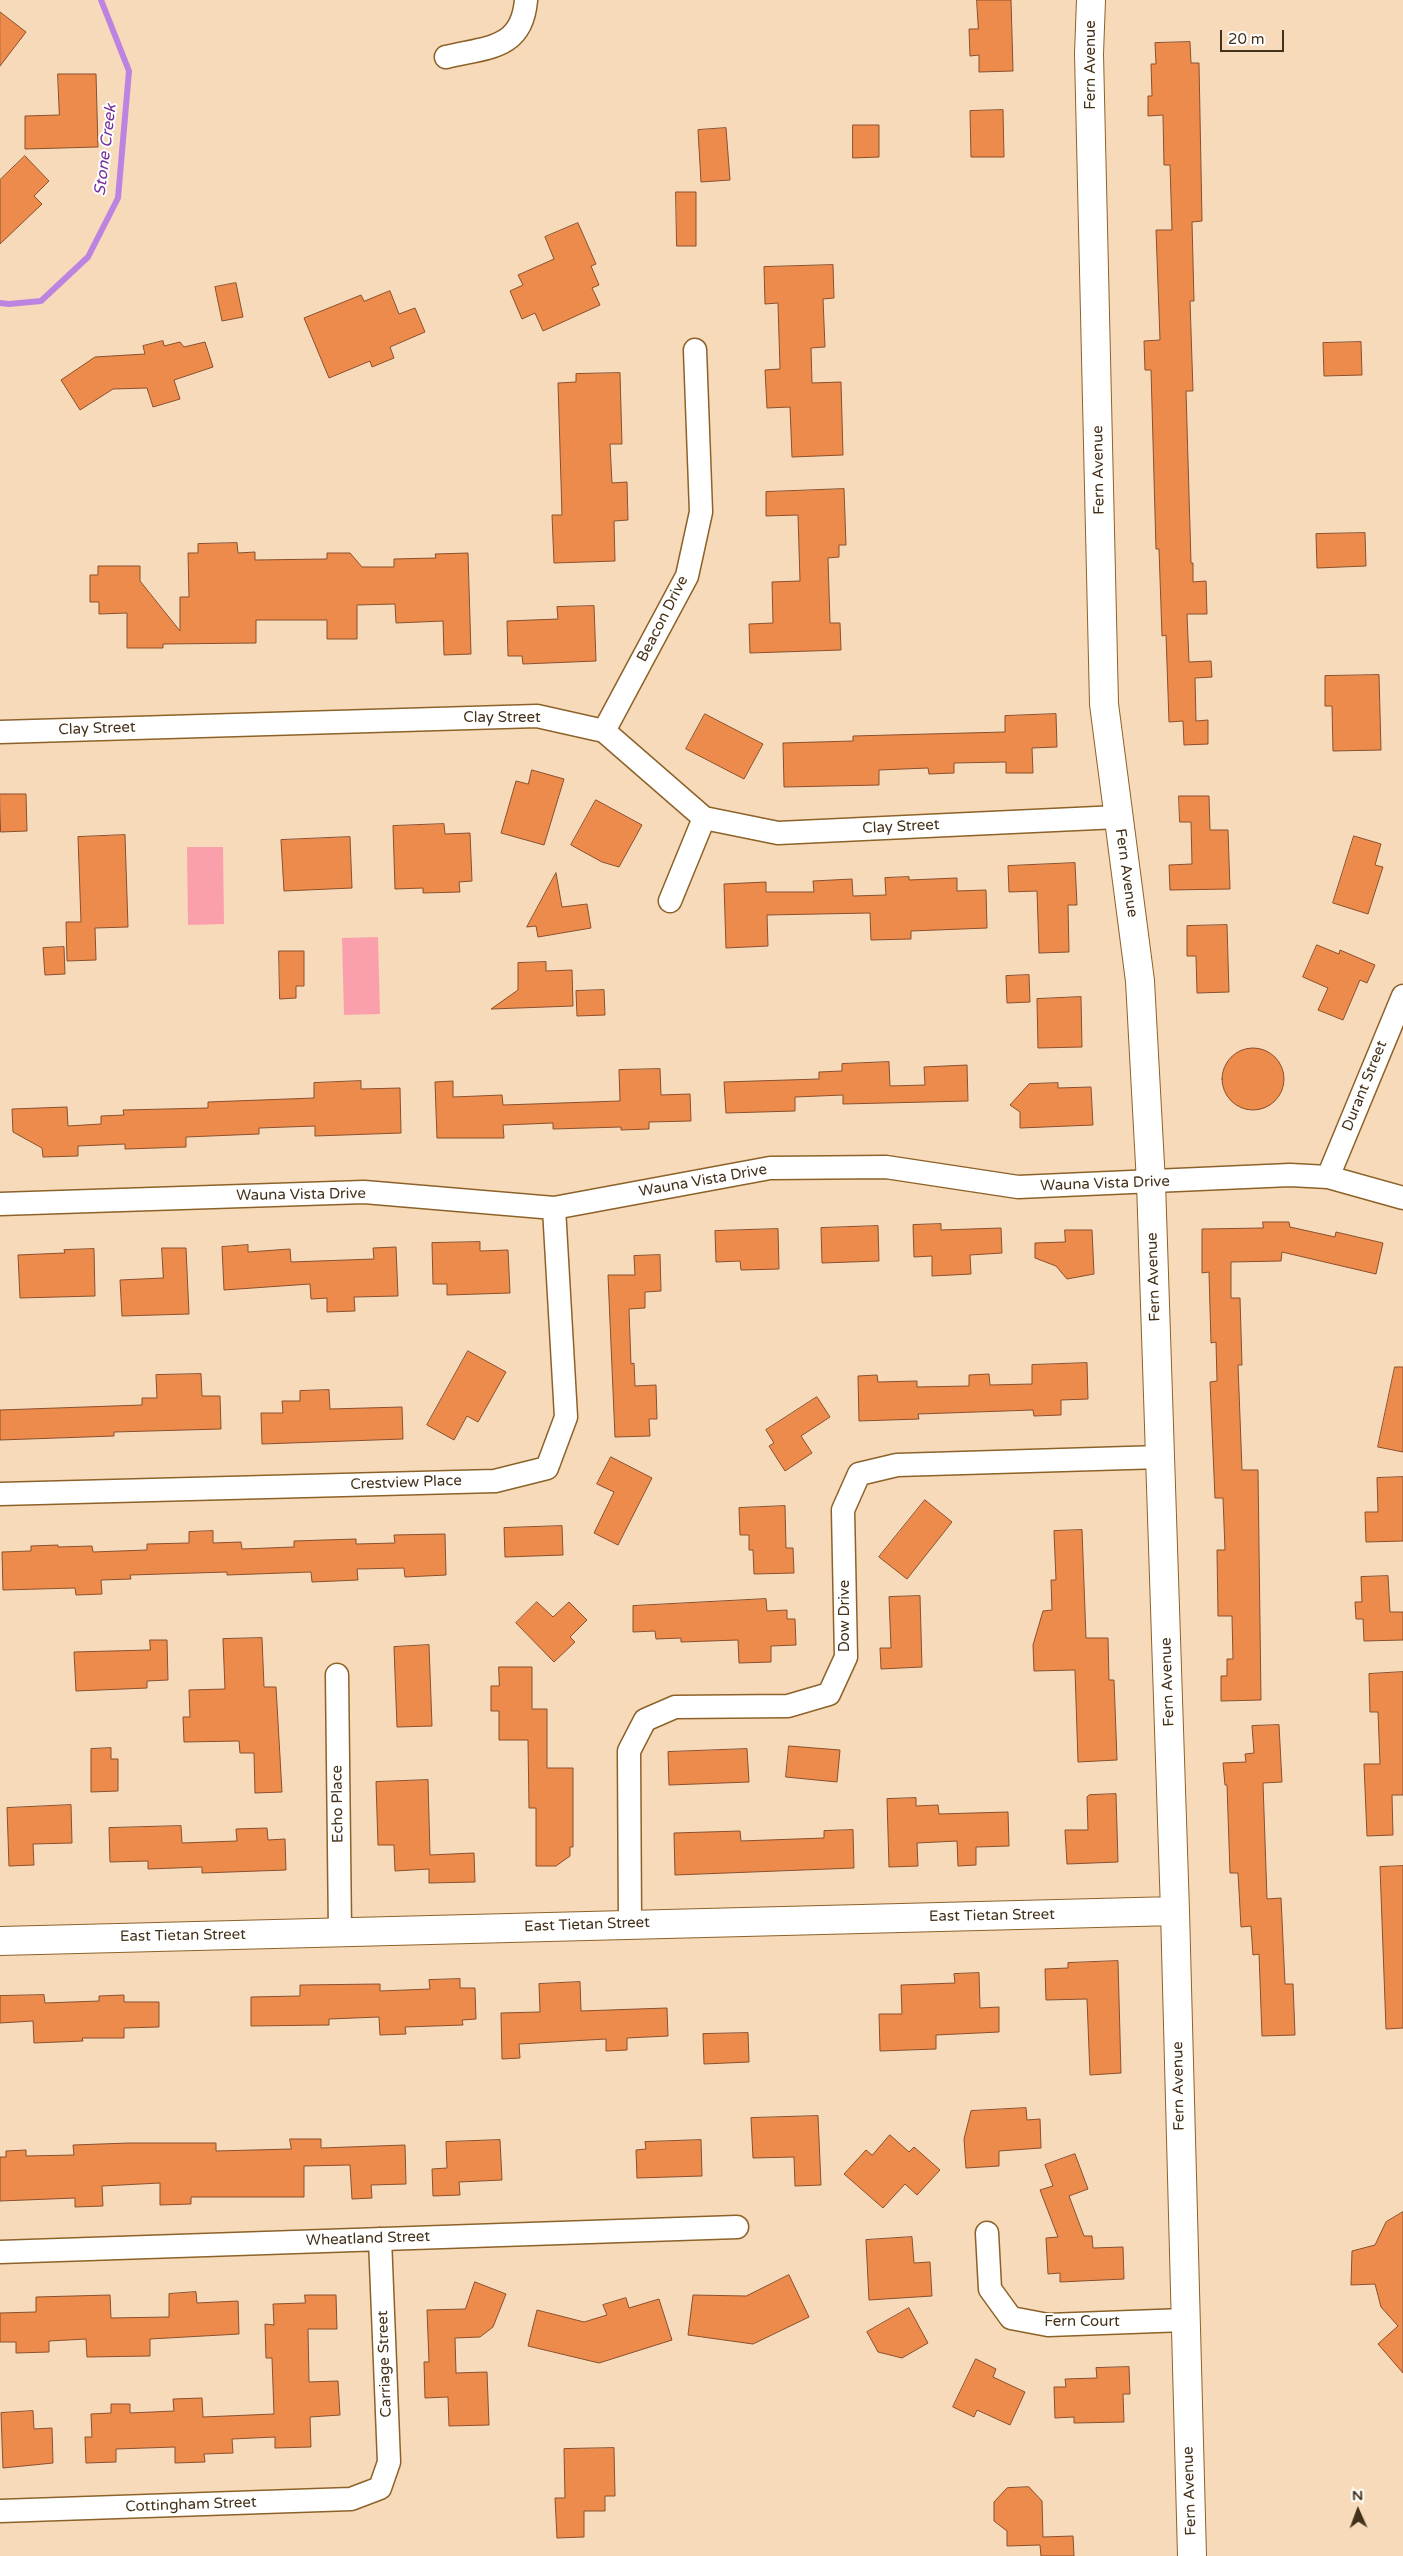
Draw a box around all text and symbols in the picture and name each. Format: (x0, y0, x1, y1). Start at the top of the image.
street label: Fern Avenue (1082, 20, 1100, 110)
scale bar (1223, 20, 1287, 52)
text: 20 m (1228, 30, 1265, 48)
water label: Stone Creek (91, 103, 121, 197)
street label: Fern Avenue (1089, 425, 1109, 515)
street label: Beacon Drive (634, 573, 692, 665)
street label: Clay Street (463, 709, 541, 727)
street label: Clay Street (58, 719, 136, 739)
street label: Clay Street (862, 816, 940, 838)
street label: Fern Avenue (1111, 827, 1141, 919)
street label: Durant Street (1339, 1038, 1391, 1134)
street label: Wauna Vista Drive (638, 1161, 768, 1201)
street label: Wauna Vista Drive (1040, 1173, 1170, 1195)
street label: Wauna Vista Drive (236, 1185, 366, 1205)
street label: Fern Avenue (1143, 1232, 1165, 1322)
street label: Crestview Place (350, 1472, 462, 1494)
street label: Dow Drive (836, 1580, 854, 1652)
street label: Fern Avenue (1157, 1637, 1179, 1727)
street label: Echo Place (328, 1765, 348, 1843)
street label: East Tietan Street (929, 1906, 1055, 1926)
street label: East Tietan Street (524, 1914, 650, 1936)
street label: East Tietan Street (120, 1926, 246, 1946)
street label: Fern Avenue (1169, 2041, 1189, 2131)
street label: Wheatland Street (306, 2228, 430, 2250)
street label: Carriage Street (374, 2310, 396, 2418)
street label: Fern Court (1044, 2313, 1120, 2331)
street label: Fern Avenue (1179, 2446, 1201, 2536)
north arrow (1333, 2486, 1383, 2536)
text: N (1352, 2487, 1363, 2504)
street label: Cottingham Street (125, 2494, 257, 2516)

